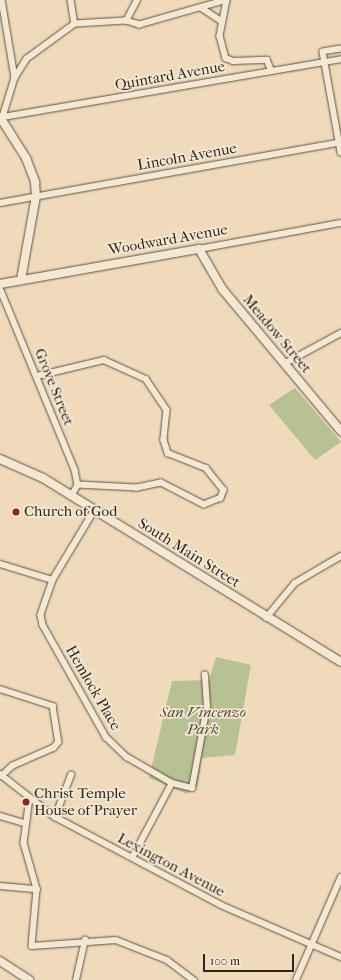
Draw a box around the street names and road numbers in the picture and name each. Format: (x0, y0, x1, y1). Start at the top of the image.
street label: Quintard Avenue (114, 57, 226, 95)
street label: Lincoln Avenue (136, 139, 238, 175)
street label: Woodward Avenue (107, 221, 229, 259)
street label: Meadow Street (239, 291, 315, 377)
street label: Grove Street (30, 346, 78, 428)
street label: South Main Street (135, 514, 243, 592)
street label: Hemlock Place (61, 642, 125, 734)
street label: Lexington Avenue (114, 829, 228, 901)

